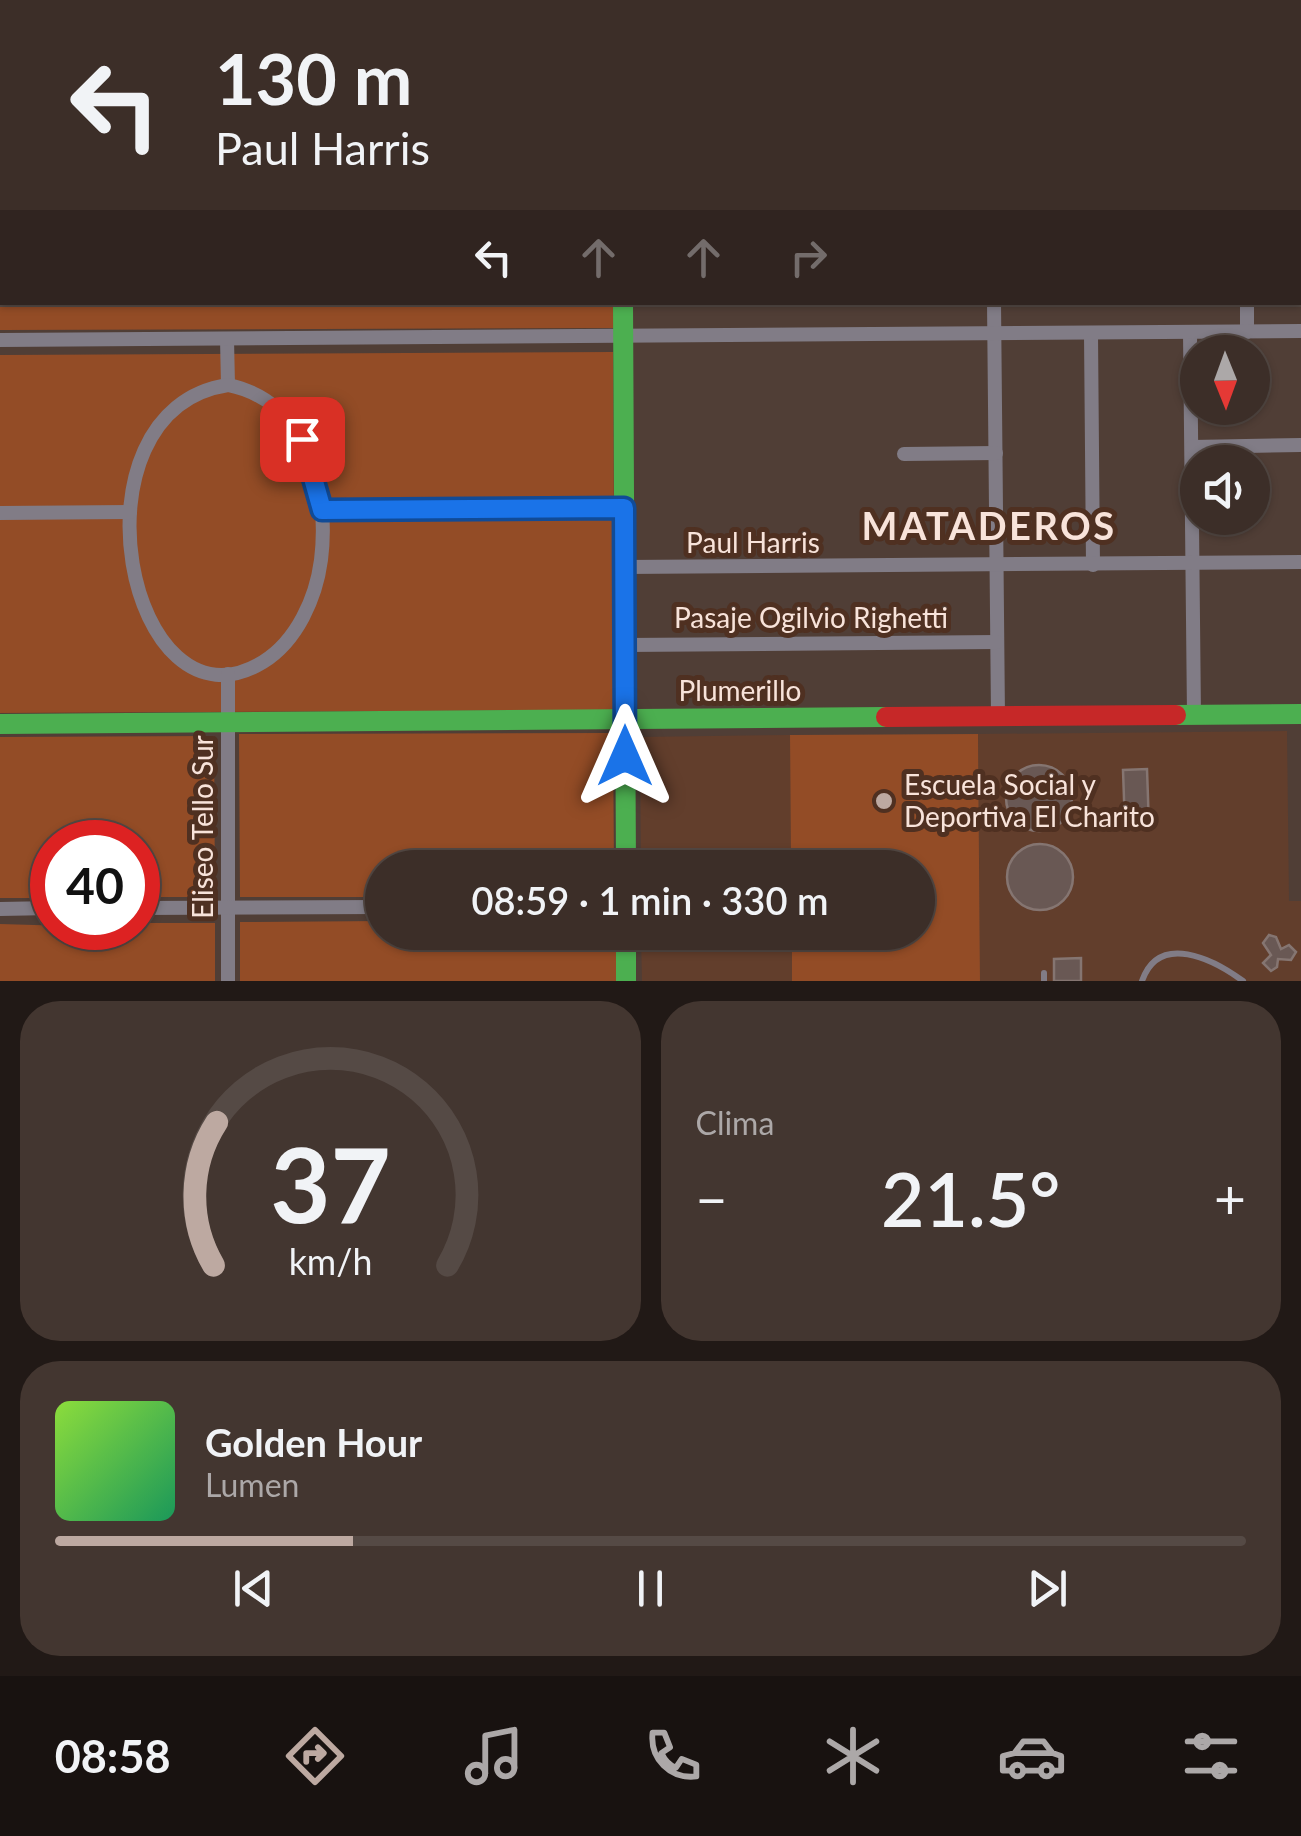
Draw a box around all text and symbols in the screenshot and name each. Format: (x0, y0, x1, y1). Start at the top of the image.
text: 130 m (215, 36, 412, 120)
icon: left (50, 40, 180, 170)
text: Paul Harris (215, 121, 430, 175)
icon: left (466, 230, 521, 285)
icon: ahead (571, 230, 626, 285)
icon: ahead (676, 230, 731, 285)
icon: right (781, 230, 836, 285)
north arrow (1180, 335, 1270, 425)
map controls (1180, 335, 1270, 535)
pin (260, 397, 345, 482)
icon: arrive (275, 412, 330, 467)
button: sound (1180, 445, 1270, 535)
district label: MATADEROS (862, 502, 1117, 548)
street label: Paul Harris (686, 525, 820, 559)
street label: Pasaje Ogilvio Righetti (674, 600, 948, 634)
street label: Plumerillo (679, 673, 801, 707)
position arrow (573, 704, 677, 808)
street label: Eliseo Tello Sur (185, 735, 219, 919)
place label: Escuela Social y Deportiva El Charito (904, 767, 1155, 833)
marker: Escuela Social y Deportiva El Charito (873, 790, 895, 812)
speed limit sign: 40 (30, 820, 160, 950)
text: 08:59 · 1 min · 330 m (472, 877, 828, 923)
text: Clima (696, 1103, 774, 1142)
text: 37 (270, 1120, 391, 1245)
text: 21.5° (881, 1153, 1060, 1243)
text: − (696, 1165, 727, 1231)
text: + (1214, 1165, 1246, 1231)
text: km/h (288, 1240, 372, 1283)
text: Golden Hour (205, 1419, 422, 1465)
text: Lumen (205, 1465, 299, 1504)
icon: previous (226, 1561, 281, 1616)
icon: pause (623, 1561, 678, 1616)
icon: next (1020, 1561, 1075, 1616)
icon: directions (280, 1721, 350, 1791)
icon: music (459, 1721, 529, 1791)
icon: phone (638, 1721, 708, 1791)
icon: climate (818, 1721, 888, 1791)
icon: car (997, 1721, 1067, 1791)
icon: filters (1176, 1721, 1246, 1791)
text: 08:58 (55, 1729, 171, 1783)

